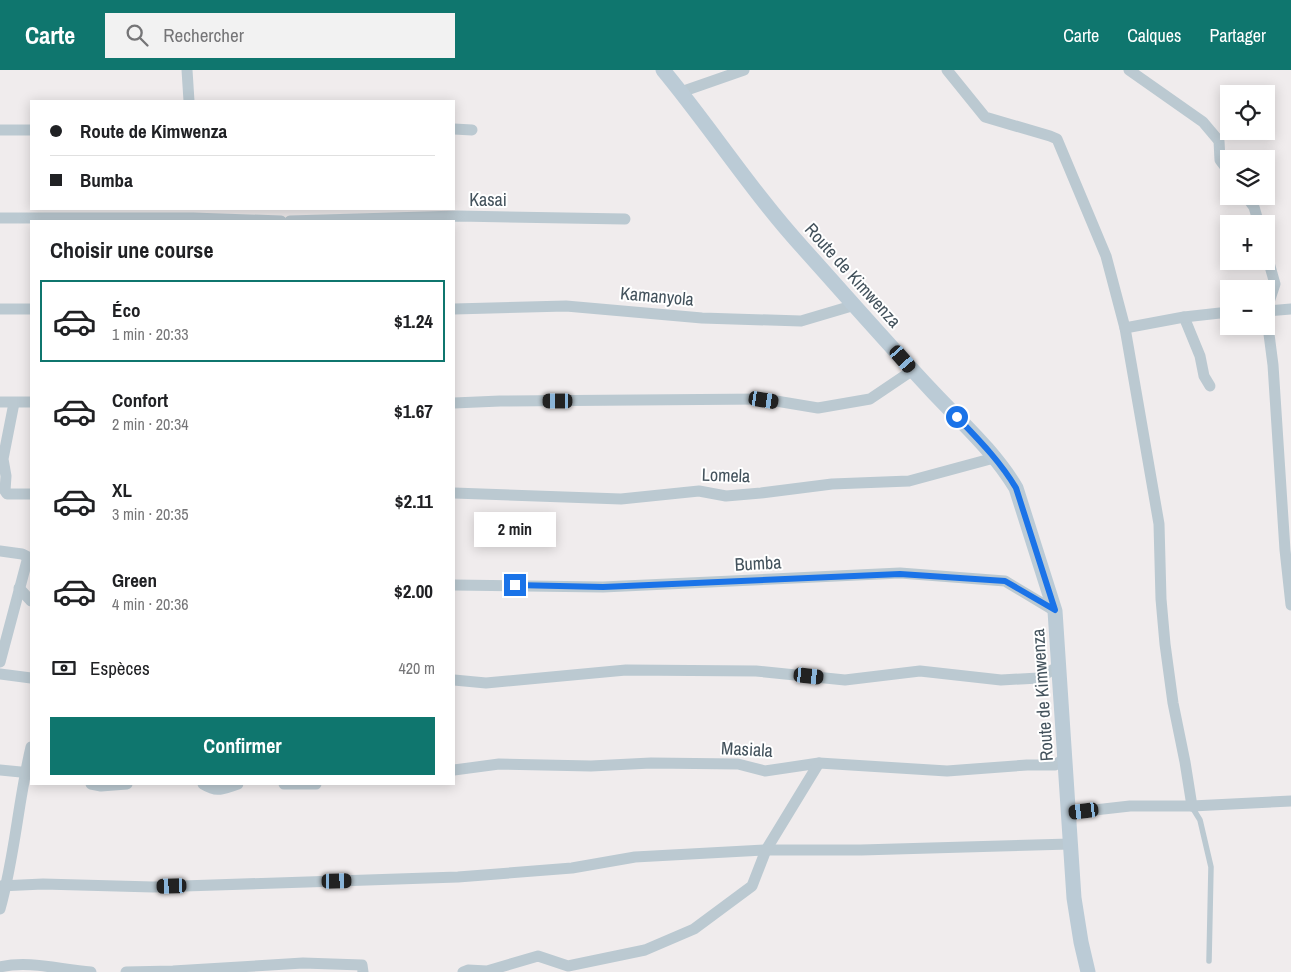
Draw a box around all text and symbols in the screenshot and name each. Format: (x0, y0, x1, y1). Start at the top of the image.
search box (105, 13, 455, 58)
text: Carte (25, 19, 75, 51)
icon: search (123, 21, 151, 49)
text: Rechercher (163, 22, 244, 48)
text: Carte (1063, 23, 1099, 48)
text: Calques (1127, 23, 1181, 48)
text: Partager (1209, 23, 1266, 48)
map controls (1220, 85, 1275, 335)
button: locate (1220, 85, 1275, 140)
text: Route de Kimwenza (80, 118, 227, 144)
button: layers (1220, 150, 1275, 205)
text: Bumba (80, 167, 133, 193)
street label: Kasai (469, 187, 507, 212)
button: + (1220, 215, 1275, 270)
street label: Route de Kimwenza (799, 217, 907, 333)
text: Choisir une course (50, 235, 213, 265)
street label: Kamanyola (619, 280, 695, 312)
button: − (1220, 280, 1275, 335)
text: Éco (112, 297, 141, 323)
icon: car (52, 299, 97, 344)
text: $1.24 (394, 308, 433, 334)
text: 1 min · 20:33 (112, 323, 189, 345)
car (887, 343, 918, 375)
text: Confort (112, 387, 168, 413)
icon: car (52, 389, 97, 434)
car (748, 390, 779, 410)
car (543, 394, 573, 409)
text: $1.67 (394, 398, 433, 424)
route start (946, 406, 968, 428)
text: 2 min · 20:34 (112, 413, 189, 435)
street label: Lomela (701, 462, 751, 488)
text: XL (112, 477, 132, 503)
icon: car (52, 479, 97, 524)
text: $2.11 (395, 488, 433, 514)
text: 3 min · 20:35 (112, 503, 189, 525)
callout: 2 min (474, 512, 556, 548)
text: 2 min (498, 518, 532, 540)
street label: Bumba (734, 549, 782, 577)
text: Green (112, 567, 157, 593)
icon: car (52, 569, 97, 614)
route end (504, 574, 526, 596)
text: $2.00 (394, 578, 433, 604)
text: 4 min · 20:36 (112, 593, 189, 615)
street label: Route de Kimwenza (1025, 628, 1059, 762)
icon: cash (50, 654, 78, 682)
text: Espèces (90, 655, 150, 681)
text: 420 m (399, 657, 435, 679)
car (793, 667, 824, 685)
button: Confirmer (50, 717, 435, 775)
street label: Masiala (721, 735, 773, 763)
car (1068, 802, 1099, 820)
car (321, 873, 352, 889)
car (156, 878, 187, 894)

